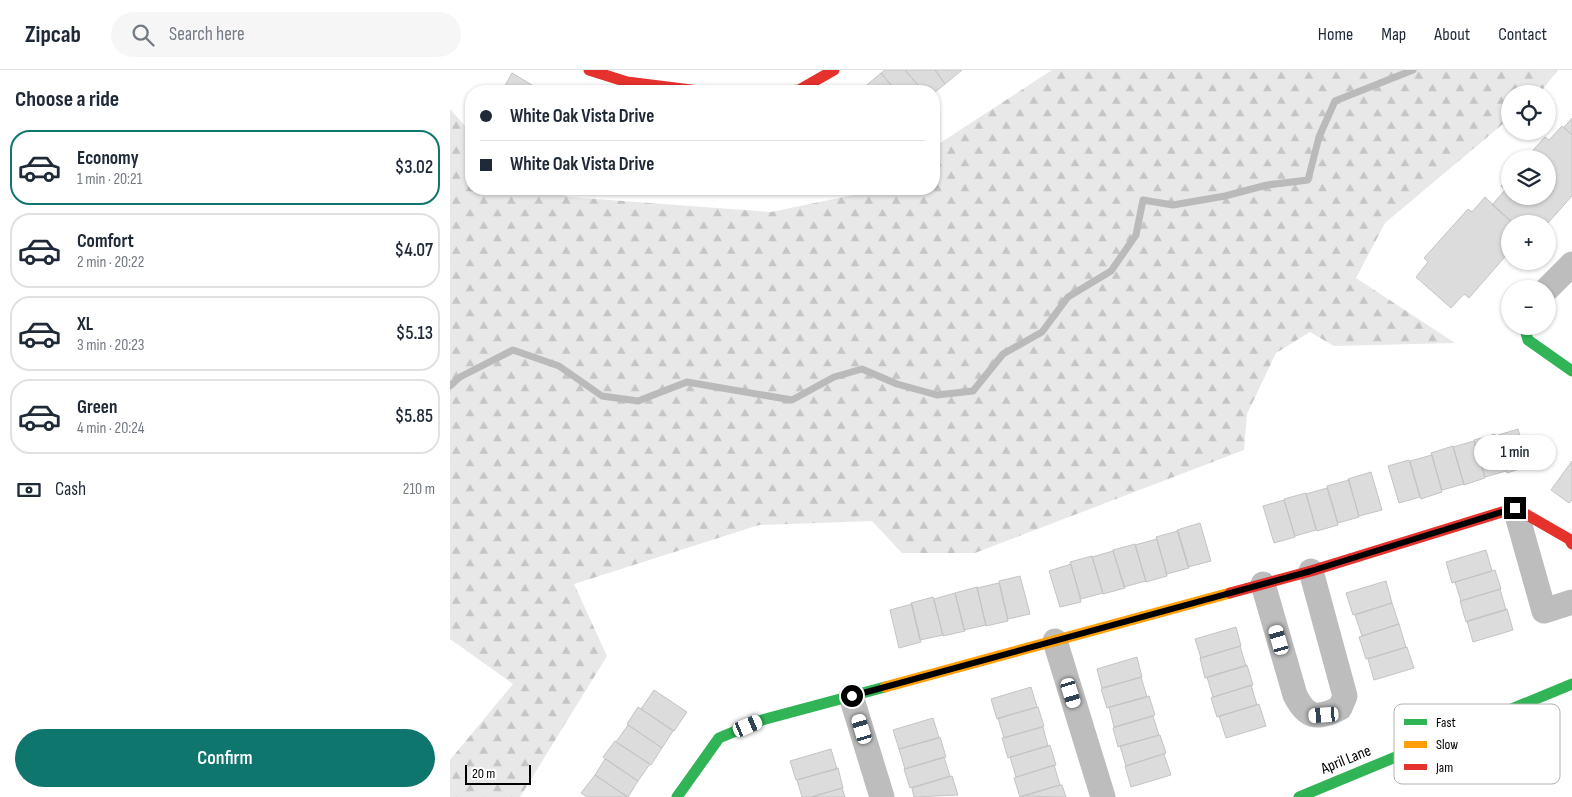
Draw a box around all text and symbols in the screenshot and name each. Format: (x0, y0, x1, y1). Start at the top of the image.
search box (111, 12, 461, 57)
text: Zipcab (25, 20, 81, 49)
icon: search (129, 21, 157, 49)
text: Search here (169, 23, 245, 46)
text: Home (1318, 24, 1353, 45)
text: Map (1381, 24, 1406, 45)
text: About (1434, 24, 1470, 45)
text: Contact (1498, 24, 1547, 45)
map controls (1501, 85, 1556, 335)
button: locate (1501, 85, 1556, 140)
text: Choose a ride (15, 86, 119, 113)
text: White Oak Vista Drive (510, 105, 654, 128)
icon: car (17, 145, 62, 190)
text: Economy (77, 147, 139, 170)
button: layers (1501, 150, 1556, 205)
text: White Oak Vista Drive (510, 153, 654, 176)
text: $3.02 (395, 156, 433, 179)
text: 1 min · 20:21 (77, 170, 142, 189)
button: + (1501, 215, 1556, 270)
icon: car (17, 228, 62, 273)
text: Comfort (77, 230, 134, 253)
text: $4.07 (395, 239, 433, 262)
text: 2 min · 20:22 (77, 253, 144, 272)
button: − (1501, 280, 1556, 335)
icon: car (17, 311, 62, 356)
text: XL (77, 313, 93, 336)
text: $5.13 (396, 322, 433, 345)
text: 3 min · 20:23 (77, 336, 145, 355)
icon: car (17, 394, 62, 439)
text: Green (77, 396, 117, 419)
text: $5.85 (395, 405, 433, 428)
text: 4 min · 20:24 (77, 419, 144, 438)
callout: 1 min (1474, 436, 1556, 470)
text: 1 min (1500, 443, 1530, 462)
icon: cash (15, 476, 43, 504)
text: Cash (55, 478, 86, 501)
text: 210 m (403, 480, 435, 499)
route end (1504, 497, 1526, 519)
car (1267, 624, 1290, 656)
car (1059, 676, 1082, 710)
route start (841, 685, 863, 707)
legend (1394, 704, 1560, 784)
car (1308, 706, 1339, 724)
car (850, 712, 873, 746)
car (731, 713, 764, 739)
text: Fast (1436, 714, 1456, 731)
button: Confirm (15, 729, 435, 787)
text: Slow (1436, 736, 1458, 753)
street label: April Lane (1317, 741, 1374, 779)
text: Jam (1435, 759, 1453, 776)
scale bar (465, 762, 531, 785)
text: 20 m (472, 765, 495, 782)

